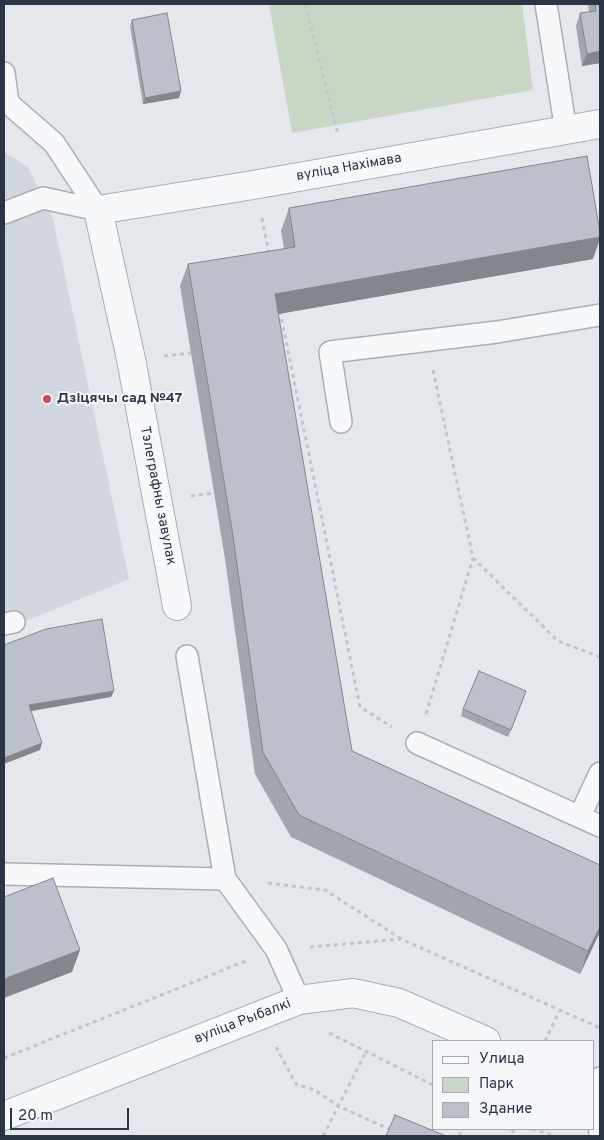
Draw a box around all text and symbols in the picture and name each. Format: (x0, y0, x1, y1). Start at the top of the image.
street label: вуліца Нахімава (295, 150, 403, 186)
place label: Дзіцячы сад №47 (57, 391, 182, 407)
marker: Дзіцячы сад №47 (41, 393, 53, 405)
street label: Тэлеграфны завулак (135, 425, 179, 567)
street label: вуліца Рыбалкі (192, 996, 294, 1048)
legend (432, 1040, 594, 1130)
text: Улица (479, 1050, 524, 1069)
text: Парк (479, 1075, 514, 1094)
scale bar (12, 1098, 131, 1130)
text: Здание (479, 1100, 532, 1119)
text: 20 m (18, 1107, 53, 1126)

